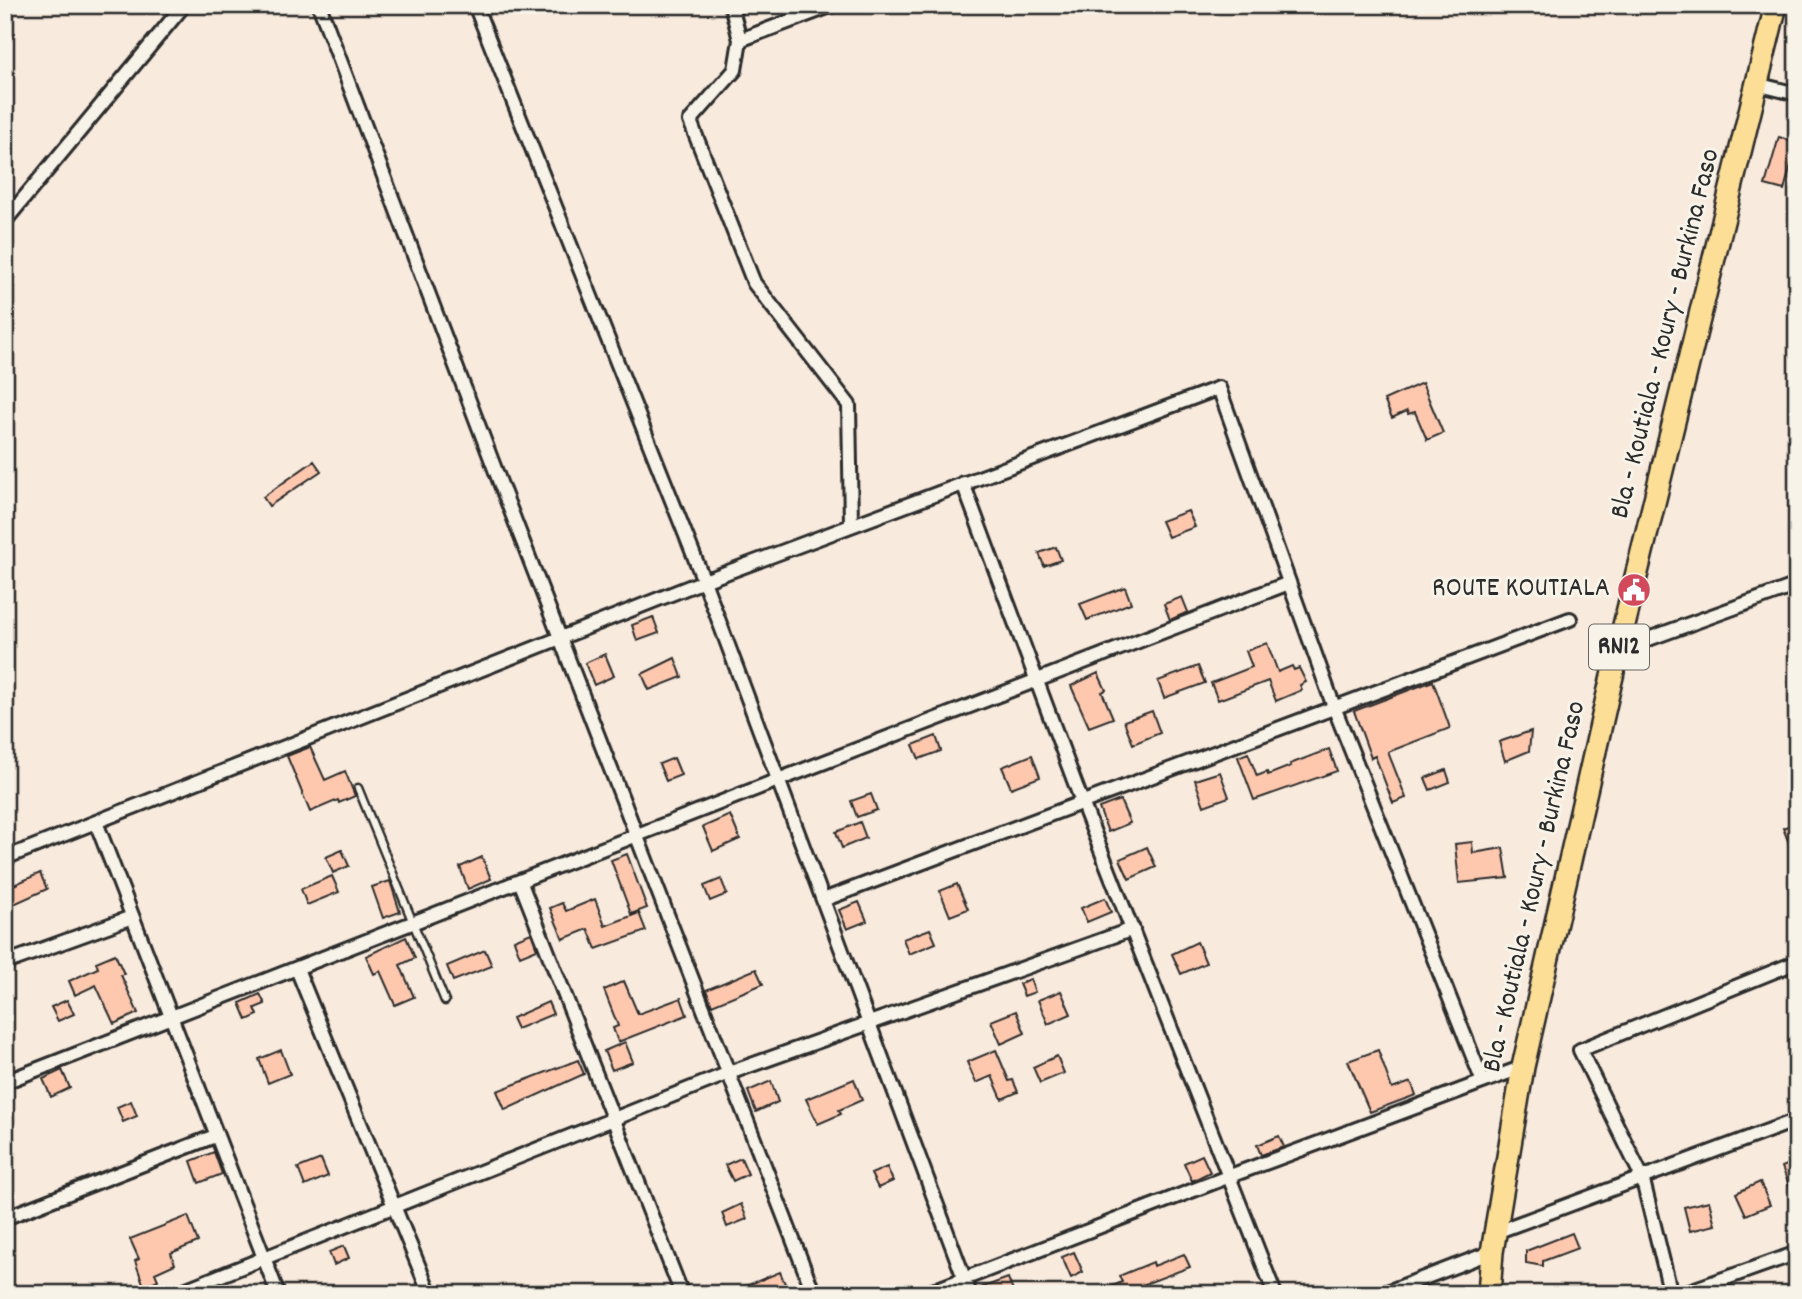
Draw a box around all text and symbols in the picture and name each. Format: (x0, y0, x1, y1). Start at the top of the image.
street label: Bla - Koutiala - Koury - Burkina Faso (1602, 145, 1732, 523)
place label: ROUTE KOUTIALA (1432, 570, 1610, 610)
public building icon: ROUTE KOUTIALA (1615, 571, 1653, 609)
road number: RN12 (1589, 624, 1649, 670)
street label: Bla - Koutiala - Koury - Burkina Faso (1474, 697, 1598, 1077)

